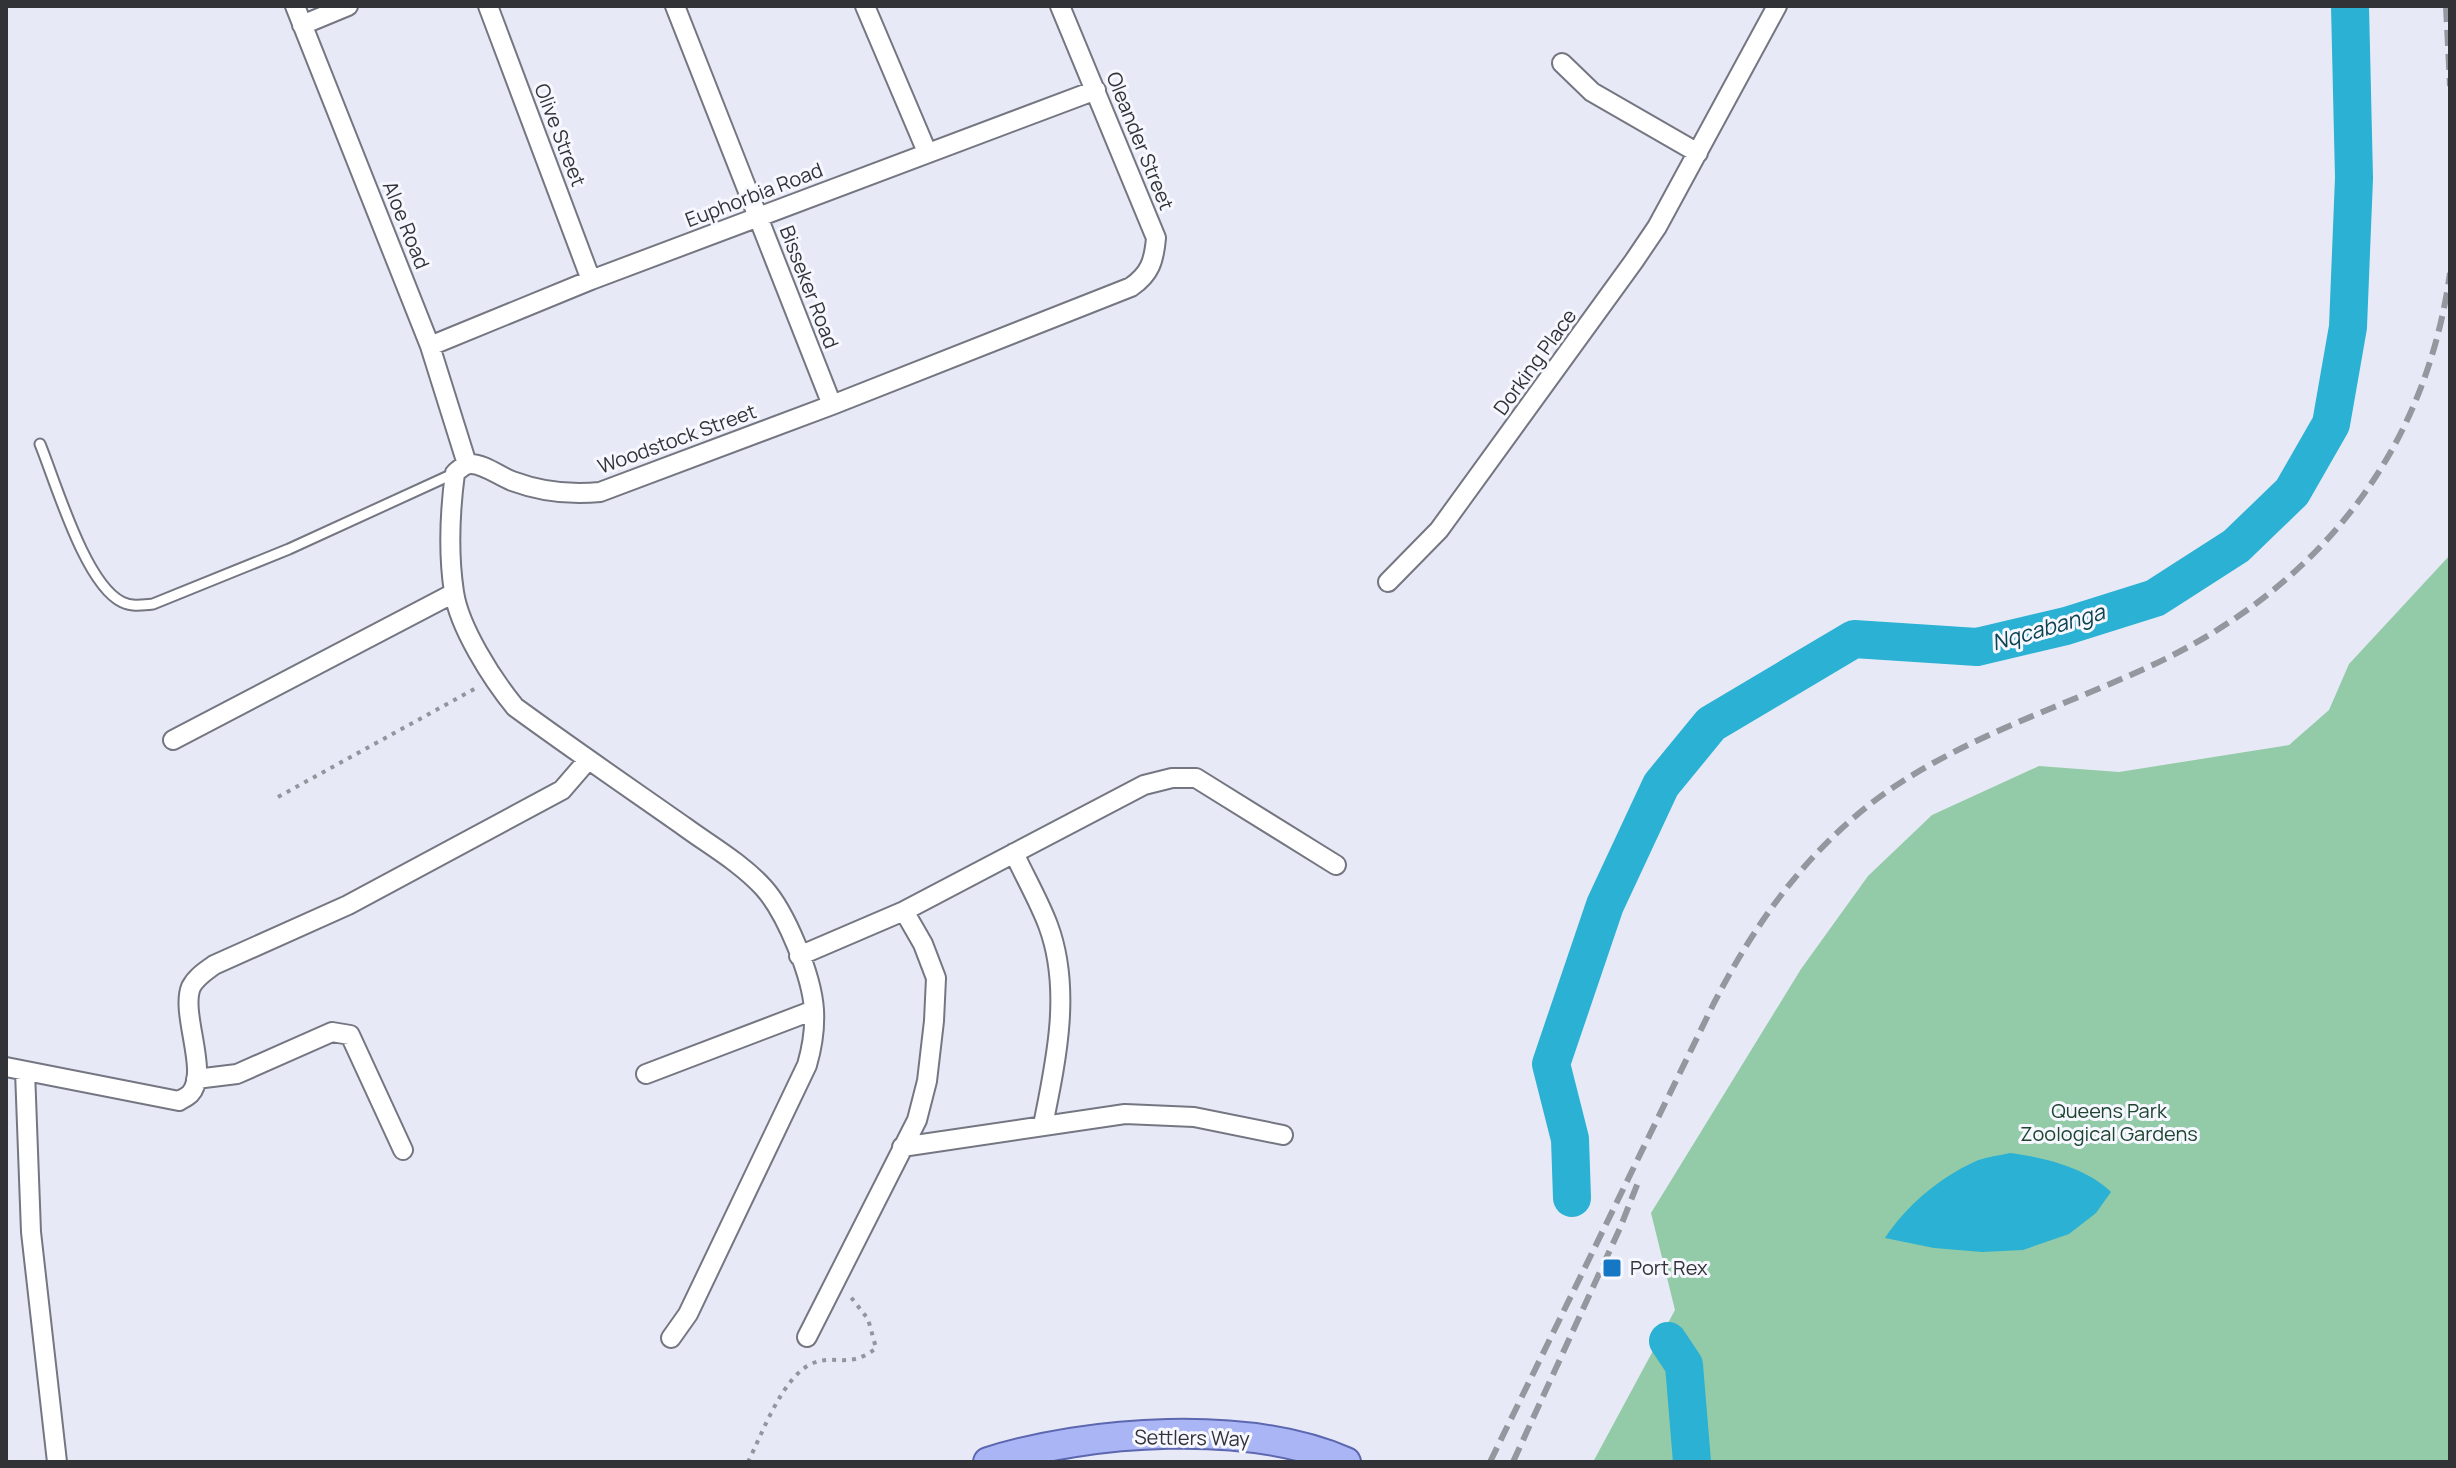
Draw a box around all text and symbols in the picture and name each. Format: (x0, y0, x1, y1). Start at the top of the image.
street label: Oleander Street (1100, 68, 1181, 214)
street label: Olive Street (529, 80, 592, 190)
street label: Euphorbia Road (681, 156, 826, 233)
street label: Aloe Road (377, 177, 436, 273)
street label: Bisseker Road (774, 221, 845, 352)
street label: Dorking Place (1487, 303, 1582, 420)
street label: Woodstock Street (594, 397, 760, 480)
water label: Nqcabanga (1988, 596, 2110, 657)
park label: Queens Park Zoological Gardens (2020, 1097, 2198, 1147)
place label: Port Rex (1630, 1254, 1708, 1281)
marker: Port Rex (1601, 1257, 1623, 1279)
street label: Settlers Way (1134, 1423, 1250, 1452)

